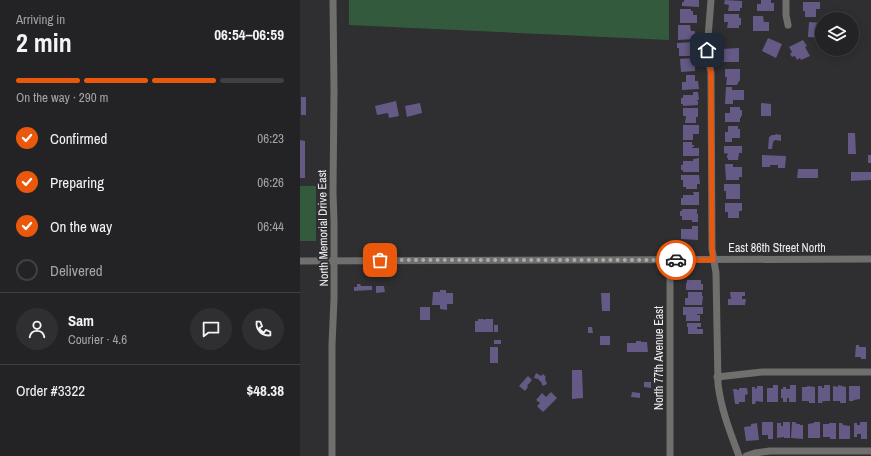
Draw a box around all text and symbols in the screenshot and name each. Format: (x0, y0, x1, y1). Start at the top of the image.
text: Arriving in (16, 11, 65, 28)
map controls (815, 12, 859, 56)
button: layers (815, 12, 859, 56)
text: 06:54–06:59 (214, 24, 284, 45)
text: 2 min (16, 25, 72, 60)
pin (690, 33, 724, 67)
icon: home (696, 39, 718, 61)
text: On the way · 290 m (16, 89, 108, 106)
icon: check (16, 127, 38, 149)
text: Confirmed (50, 128, 107, 149)
text: 06:23 (257, 130, 284, 147)
street label: North Memorial Drive East (314, 169, 332, 286)
icon: check (16, 171, 38, 193)
text: Preparing (50, 172, 104, 193)
text: 06:26 (257, 174, 284, 191)
icon: check (16, 215, 38, 237)
text: On the way (50, 216, 112, 237)
text: 06:44 (257, 218, 284, 235)
courier (656, 240, 696, 280)
street label: East 86th Street North (728, 240, 826, 256)
pin (363, 243, 397, 277)
icon: bag (369, 249, 391, 271)
icon: car (665, 249, 687, 271)
text: Delivered (50, 260, 103, 281)
street label: North 77th Avenue East (651, 306, 667, 410)
button: person (16, 308, 58, 350)
button: chat (190, 308, 232, 350)
button: phone (242, 308, 284, 350)
text: Sam (68, 310, 94, 331)
text: Courier · 4.6 (68, 331, 127, 348)
text: Order #3322 (16, 380, 85, 401)
text: $48.38 (246, 380, 284, 401)

